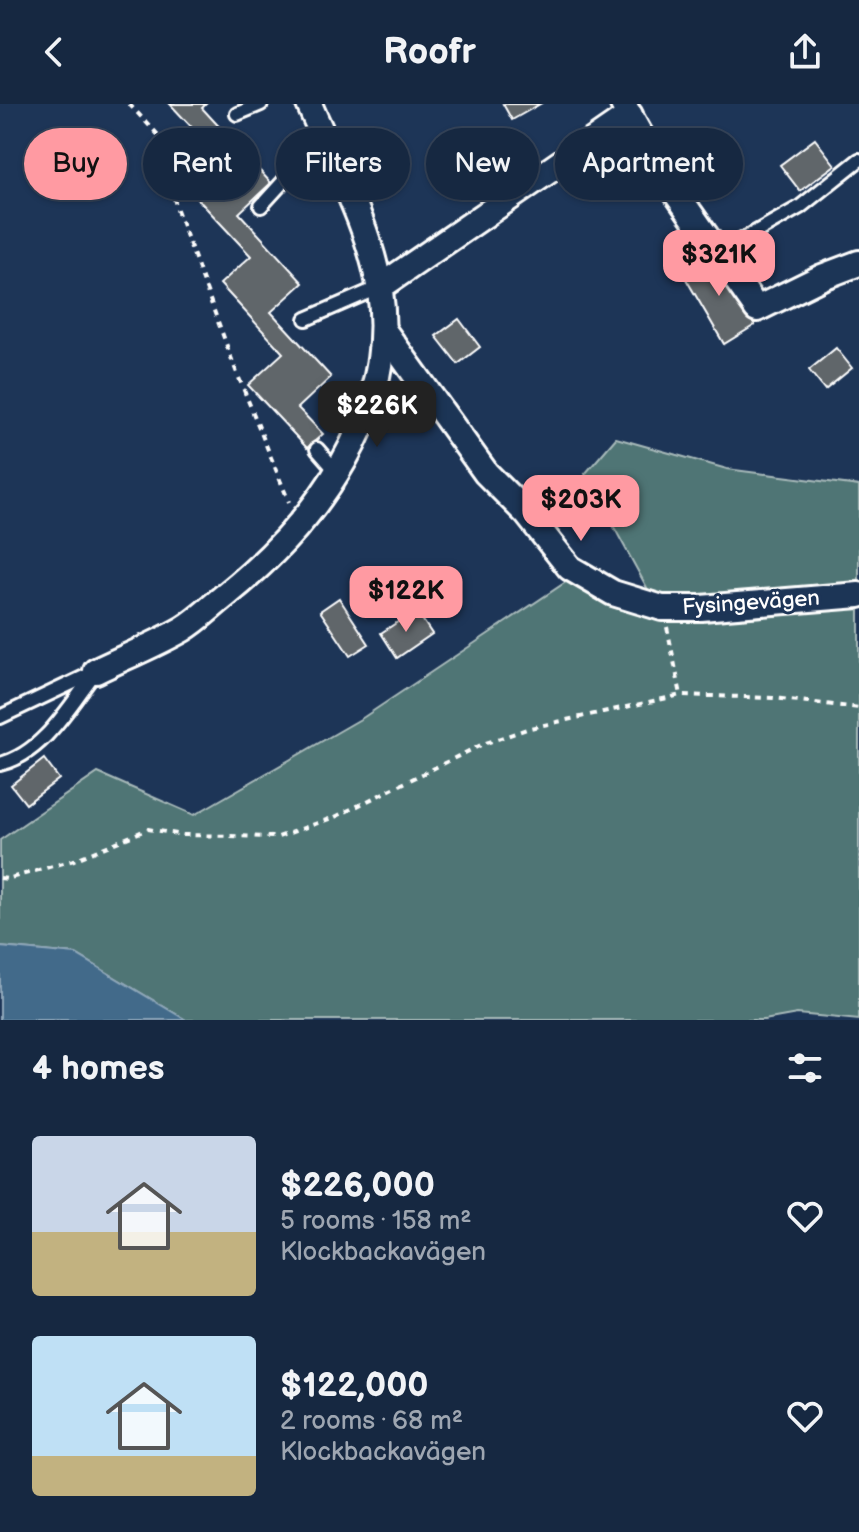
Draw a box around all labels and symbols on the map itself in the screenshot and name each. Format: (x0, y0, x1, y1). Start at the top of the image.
pin: $321K (663, 230, 775, 298)
pin: $226K (321, 381, 433, 449)
pin: $203K (525, 475, 637, 543)
pin: $122K (350, 566, 462, 634)
street label: Fysingevägen (681, 585, 821, 621)

